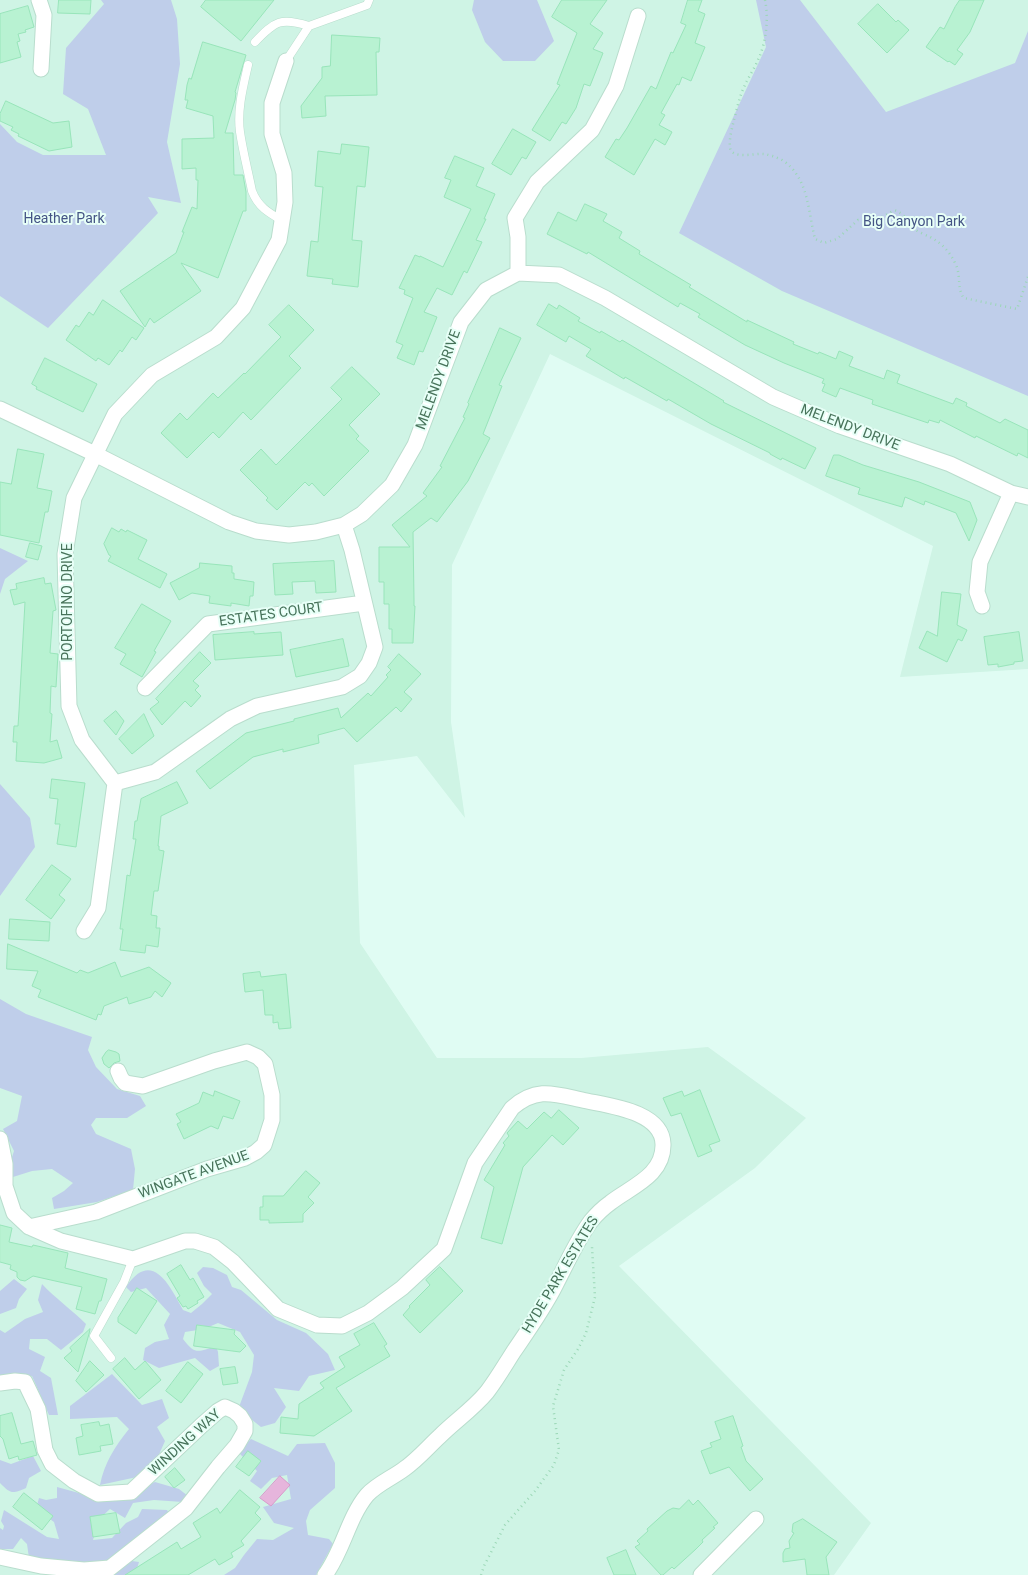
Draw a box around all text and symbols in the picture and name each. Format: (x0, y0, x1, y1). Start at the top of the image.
park label: Heather Park (23, 211, 105, 227)
park label: Big Canyon Park (863, 214, 965, 230)
street label: MELENDY DRIVE (413, 328, 465, 432)
street label: MELENDY DRIVE (798, 401, 902, 455)
street label: PORTOFINO DRIVE (60, 543, 76, 661)
street label: ESTATES COURT (218, 599, 324, 631)
street label: WINGATE AVENUE (137, 1147, 251, 1203)
street label: HYDE PARK ESTATES (519, 1213, 603, 1337)
street label: WINDING WAY (145, 1406, 225, 1480)

